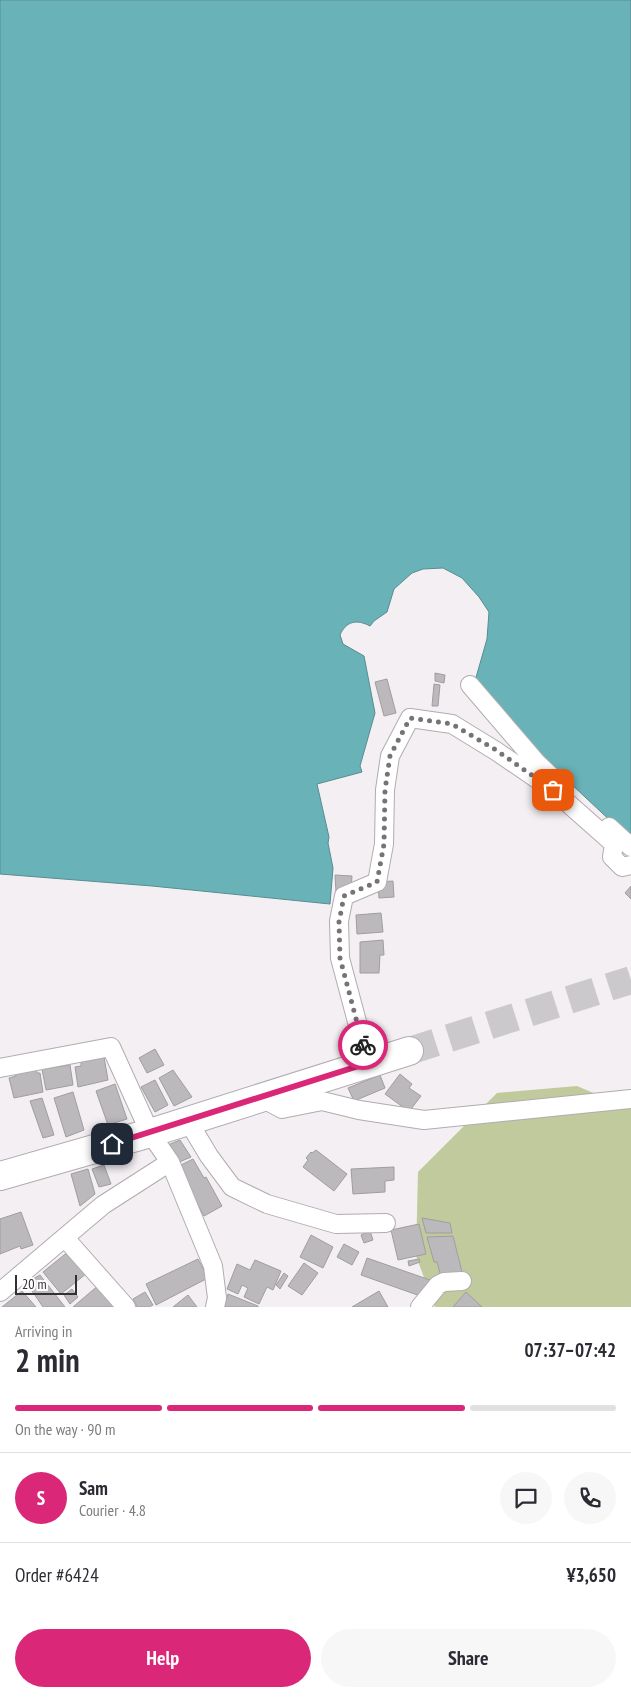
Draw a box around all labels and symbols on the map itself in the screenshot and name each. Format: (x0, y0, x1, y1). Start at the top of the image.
pin (532, 769, 574, 811)
courier (338, 1020, 388, 1070)
pin (91, 1123, 133, 1165)
scale bar (15, 1272, 78, 1295)

